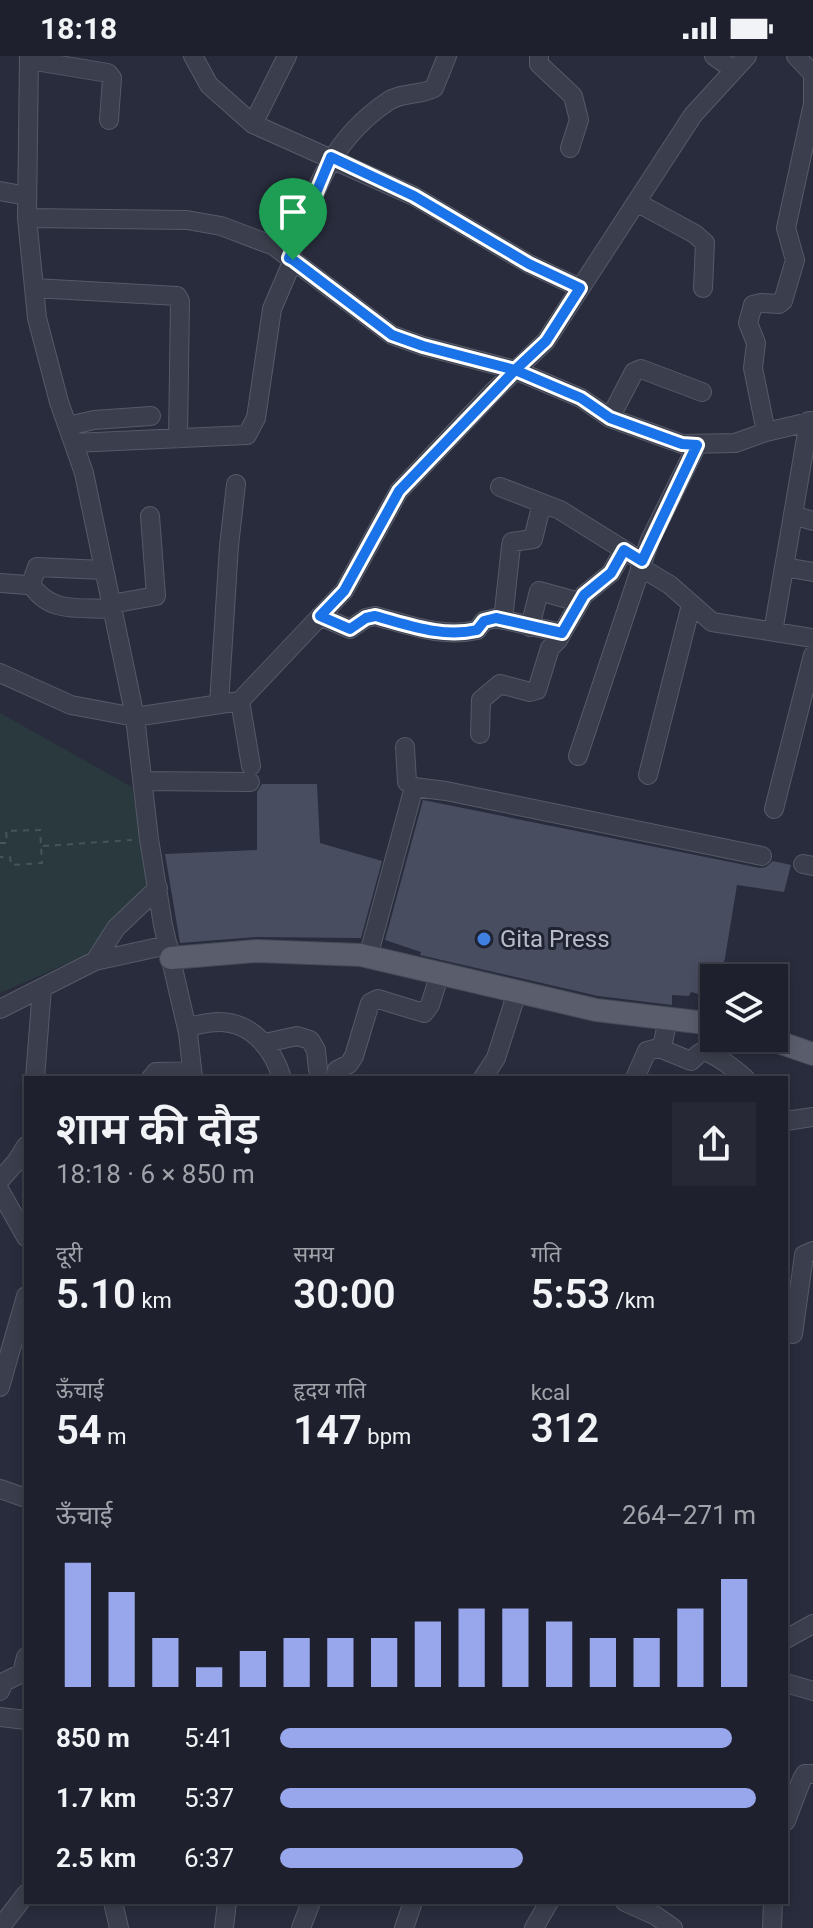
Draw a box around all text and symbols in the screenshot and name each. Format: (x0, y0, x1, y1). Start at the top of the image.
text: 18:18 (40, 11, 117, 46)
pin (259, 178, 327, 260)
icon: arrive (271, 190, 315, 234)
place label: Gita Press (500, 925, 610, 953)
marker: Gita Press (475, 930, 493, 948)
map controls (700, 964, 788, 1052)
button: layers (700, 964, 788, 1052)
button: share (672, 1102, 756, 1186)
text: शाम की दौड़ (56, 1103, 259, 1155)
text: 18:18 · 6 × 850 m (56, 1159, 255, 1189)
text: दूरी (56, 1242, 82, 1267)
text: समय (293, 1242, 334, 1267)
text: गति (531, 1242, 561, 1267)
text: 5.10 (56, 1271, 136, 1318)
text: 30:00 (293, 1271, 396, 1318)
text: 5:53 (531, 1271, 610, 1318)
text: km (136, 1288, 172, 1313)
text: /km (610, 1288, 655, 1313)
text: ऊँचाई (56, 1378, 104, 1403)
text: हृदय गति (293, 1378, 366, 1403)
text: kcal (531, 1380, 570, 1405)
text: 312 (531, 1405, 599, 1452)
text: 54 (56, 1407, 102, 1454)
text: 147 (293, 1407, 362, 1454)
text: m (102, 1424, 126, 1449)
text: bpm (362, 1424, 411, 1449)
text: ऊँचाई (56, 1500, 112, 1530)
text: 264–271 m (622, 1500, 756, 1530)
text: 850 m (56, 1723, 130, 1753)
text: 5:41 (184, 1723, 234, 1753)
text: 1.7 km (56, 1783, 136, 1813)
text: 5:37 (184, 1783, 234, 1813)
text: 2.5 km (56, 1843, 136, 1873)
text: 6:37 (184, 1843, 234, 1873)

